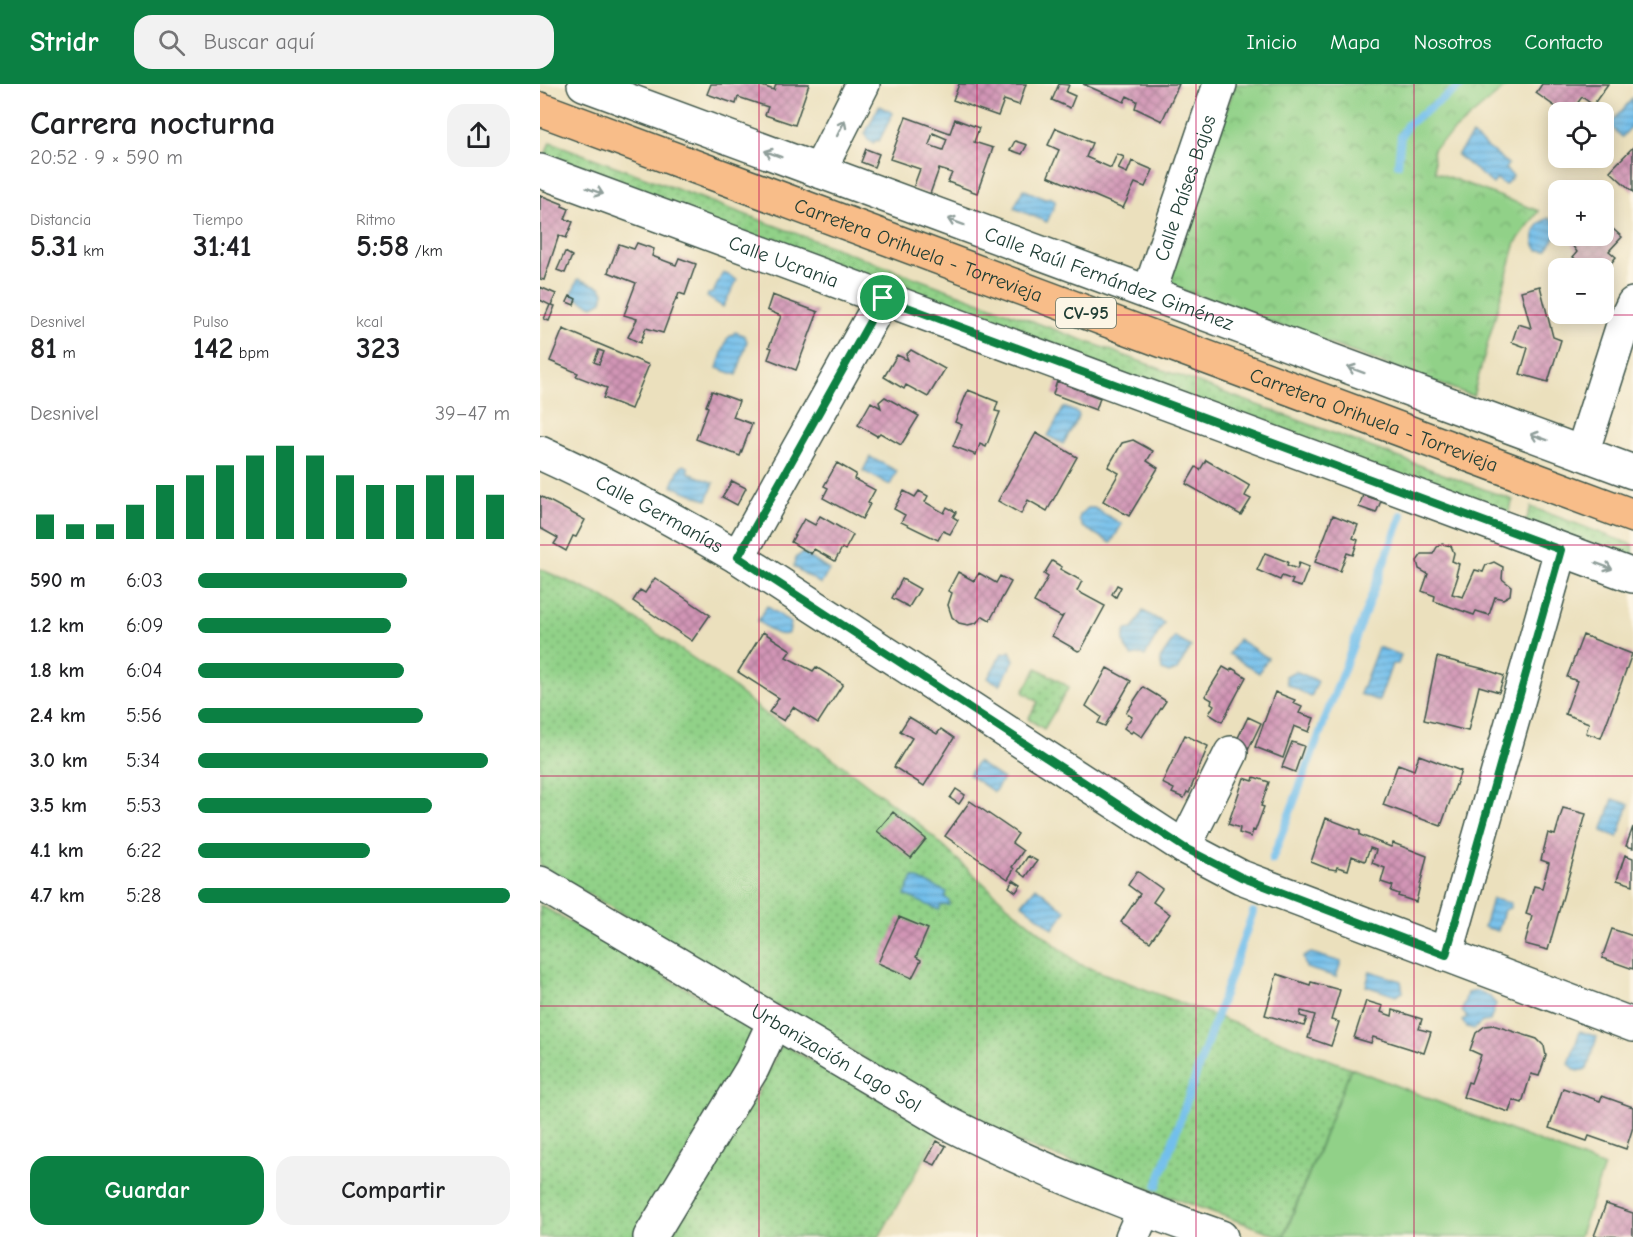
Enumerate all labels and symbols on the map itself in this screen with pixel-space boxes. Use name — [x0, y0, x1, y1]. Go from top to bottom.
street label: Calle Países Bajos — [1150, 112, 1221, 264]
one-way arrow — [836, 119, 848, 137]
one-way arrow — [765, 148, 783, 159]
one-way arrow — [585, 186, 604, 197]
street label: Carretera Orihuela - Torrevieja — [791, 194, 1046, 307]
one-way arrow — [947, 215, 966, 226]
street label: Calle Raúl Fernández Giménez — [981, 222, 1237, 335]
street label: Calle Ucrania — [726, 231, 842, 293]
pin — [857, 272, 908, 323]
road number: CV-95 — [1056, 298, 1116, 328]
street label: Carretera Orihuela - Torrevieja — [1247, 363, 1501, 477]
one-way arrow — [1347, 363, 1366, 374]
one-way arrow — [1530, 431, 1549, 442]
street label: Calle Germanías — [592, 470, 727, 558]
one-way arrow — [1595, 561, 1613, 572]
street label: Urbanización Lago Sol — [747, 999, 925, 1117]

